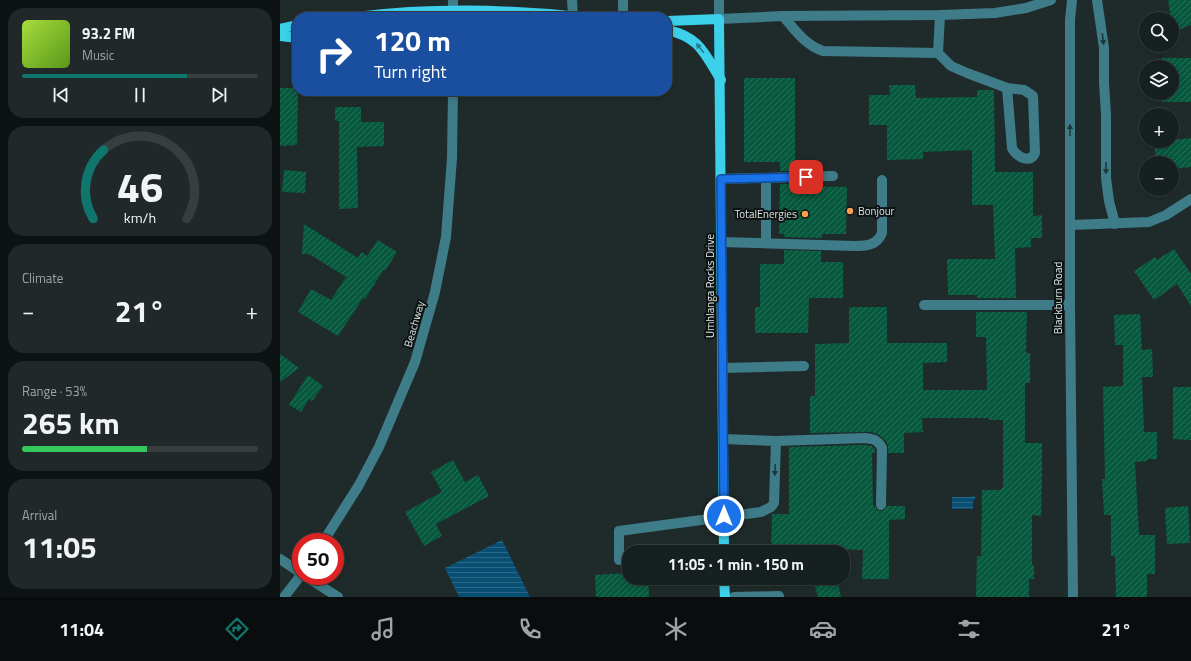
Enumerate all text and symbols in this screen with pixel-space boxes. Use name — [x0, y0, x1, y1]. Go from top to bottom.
map controls — [1139, 12, 1179, 196]
button: search — [1139, 12, 1179, 52]
text: 120 m — [374, 19, 451, 62]
text: 93.2 FM — [82, 22, 135, 45]
icon: right — [308, 28, 360, 80]
one-way arrow — [1100, 32, 1106, 45]
one-way arrow — [695, 42, 704, 53]
text: Music — [82, 45, 114, 65]
text: Turn right — [374, 58, 447, 85]
button: layers — [1139, 60, 1179, 100]
icon: previous — [50, 84, 72, 106]
icon: pause — [129, 84, 151, 106]
icon: next — [208, 84, 230, 106]
button: + — [1139, 108, 1179, 148]
one-way arrow — [1067, 123, 1073, 136]
text: 46 — [117, 154, 163, 217]
button: − — [1139, 156, 1179, 196]
pin — [789, 160, 823, 194]
one-way arrow — [1103, 162, 1109, 175]
icon: arrive — [795, 166, 817, 188]
place label: Bonjour — [858, 203, 895, 219]
text: km/h — [124, 206, 156, 228]
place label: TotalEnergies — [735, 206, 797, 222]
marker: Bonjour — [845, 206, 855, 216]
marker: TotalEnergies — [800, 209, 810, 219]
street label: Umhlanga Rocks Drive — [702, 234, 718, 338]
street label: Blackburn Road — [1050, 262, 1066, 334]
text: Climate — [22, 268, 63, 288]
text: 21° — [115, 288, 165, 334]
text: − — [22, 294, 34, 328]
text: + — [246, 294, 258, 328]
street label: Beachway — [400, 298, 428, 349]
text: Range · 53% — [22, 381, 87, 401]
text: 265 km — [22, 400, 120, 446]
one-way arrow — [772, 464, 778, 477]
position arrow — [703, 495, 745, 537]
text: Arrival — [22, 505, 57, 525]
text: 11:05 — [22, 524, 97, 570]
speed limit sign: 50 — [292, 533, 344, 585]
text: 11:05 · 1 min · 150 m — [668, 553, 804, 576]
icon: directions — [223, 615, 251, 643]
icon: music — [369, 615, 397, 643]
icon: phone — [516, 615, 544, 643]
icon: climate — [662, 615, 690, 643]
icon: car — [809, 615, 837, 643]
icon: filters — [955, 615, 983, 643]
text: 11:04 — [59, 616, 104, 643]
text: 21° — [1101, 616, 1132, 643]

